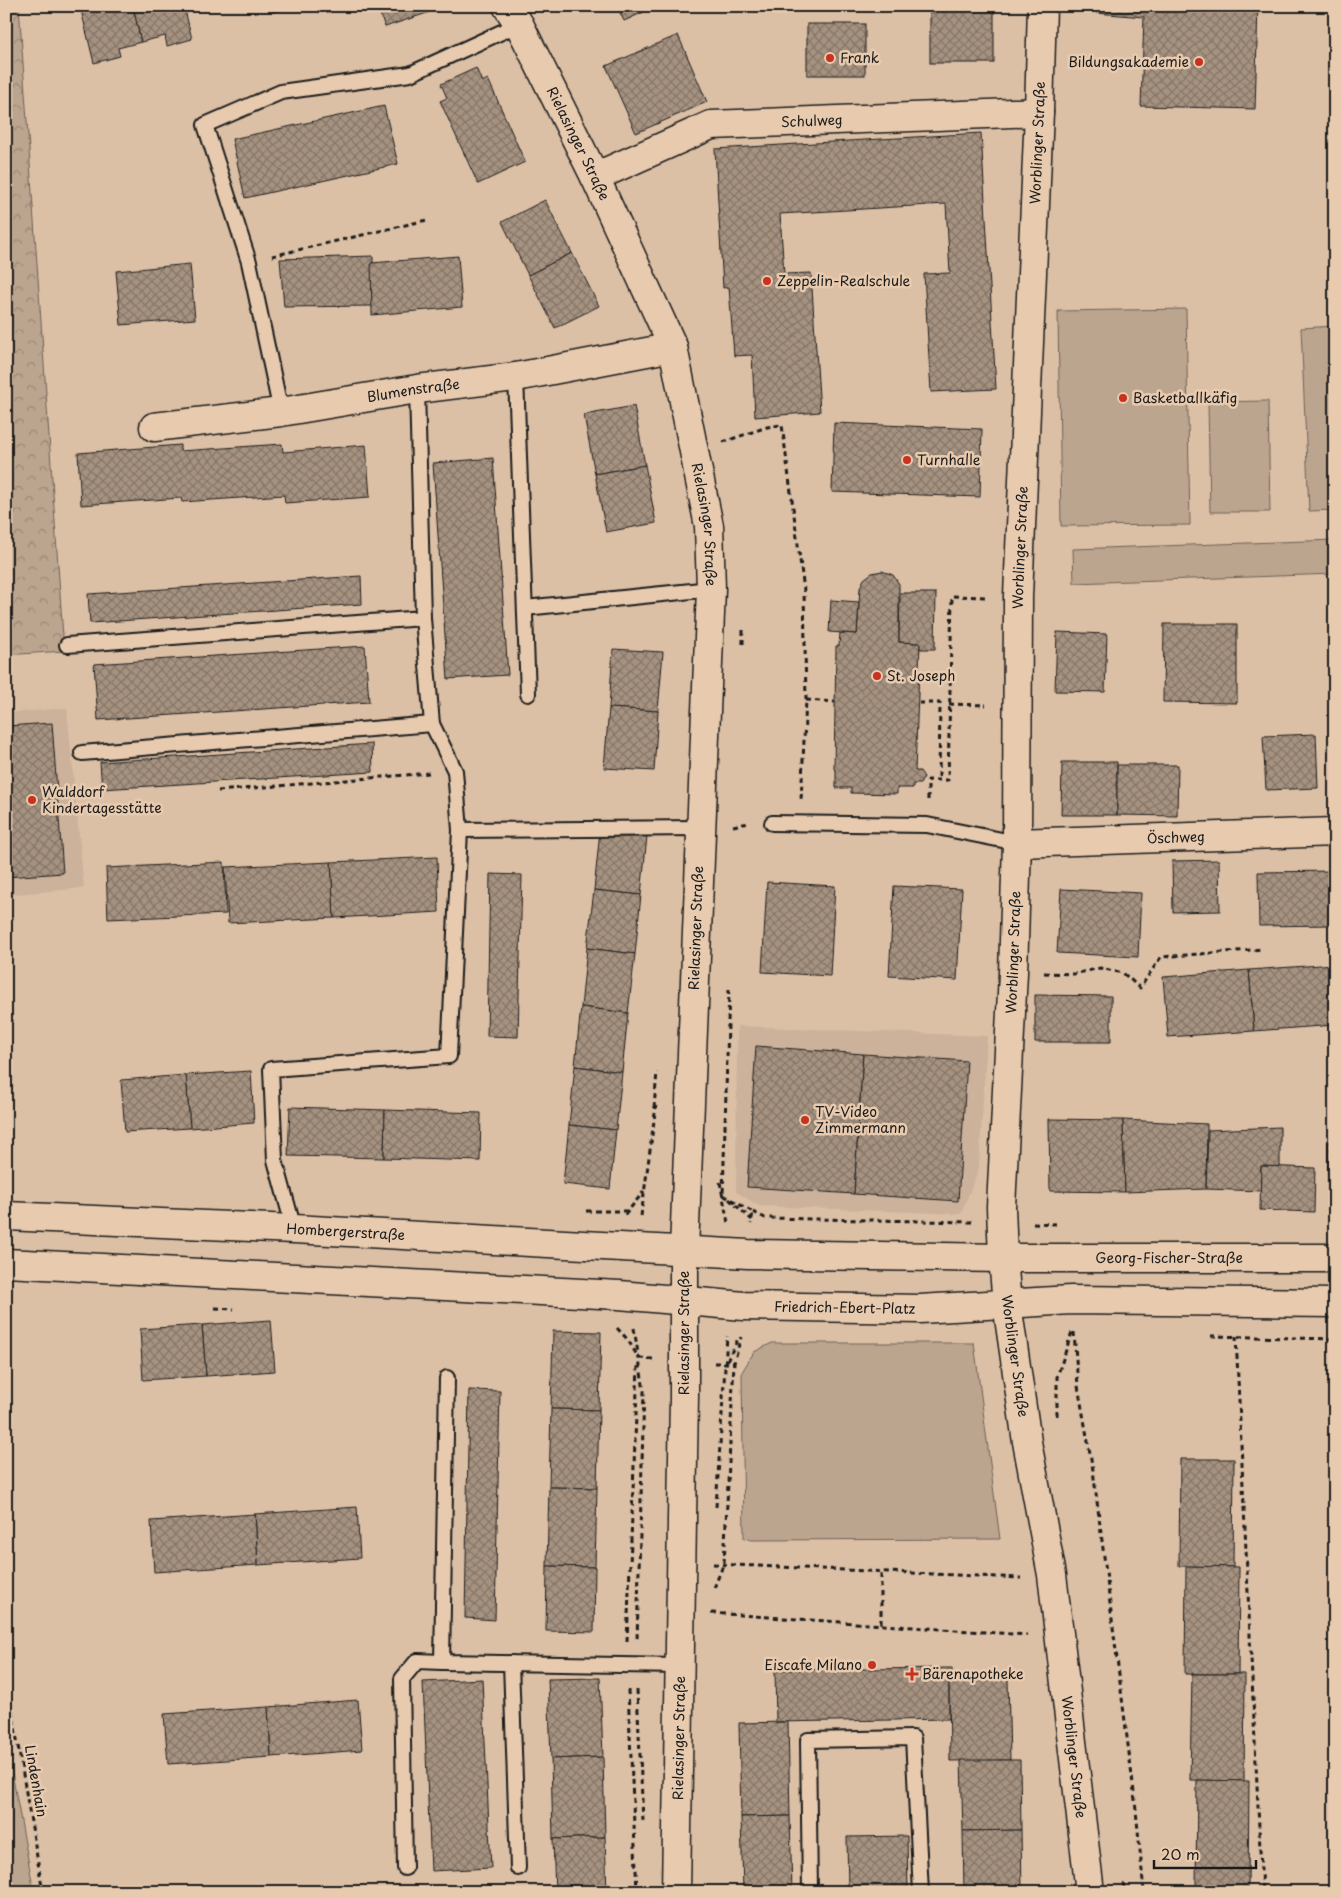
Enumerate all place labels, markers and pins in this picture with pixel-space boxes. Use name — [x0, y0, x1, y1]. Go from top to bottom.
place label: Frank — [840, 47, 880, 68]
place label: Bildungsakademie — [1068, 51, 1189, 72]
marker: Frank — [824, 52, 836, 64]
marker: Bildungsakademie — [1193, 56, 1205, 68]
place label: Zeppelin-Realschule — [777, 270, 911, 291]
marker: Zeppelin-Realschule — [761, 275, 773, 287]
place label: Basketballkäfig — [1133, 387, 1238, 408]
marker: Basketballkäfig — [1117, 392, 1129, 404]
place label: Turnhalle — [917, 449, 981, 470]
marker: Turnhalle — [901, 454, 913, 466]
place label: St. Joseph — [887, 665, 955, 686]
marker: St. Joseph — [871, 670, 883, 682]
place label: Walddorf Kindertagesstätte — [42, 781, 162, 818]
marker: Walddorf Kindertagesstätte — [26, 794, 38, 806]
place label: TV-Video Zimmermann — [815, 1101, 906, 1138]
marker: TV-Video Zimmermann — [799, 1114, 811, 1126]
place label: Eiscafe Milano — [764, 1654, 862, 1675]
marker: Eiscafe Milano — [866, 1659, 878, 1671]
place label: Bärenapotheke — [922, 1663, 1024, 1684]
marker: Bärenapotheke — [906, 1668, 918, 1680]

